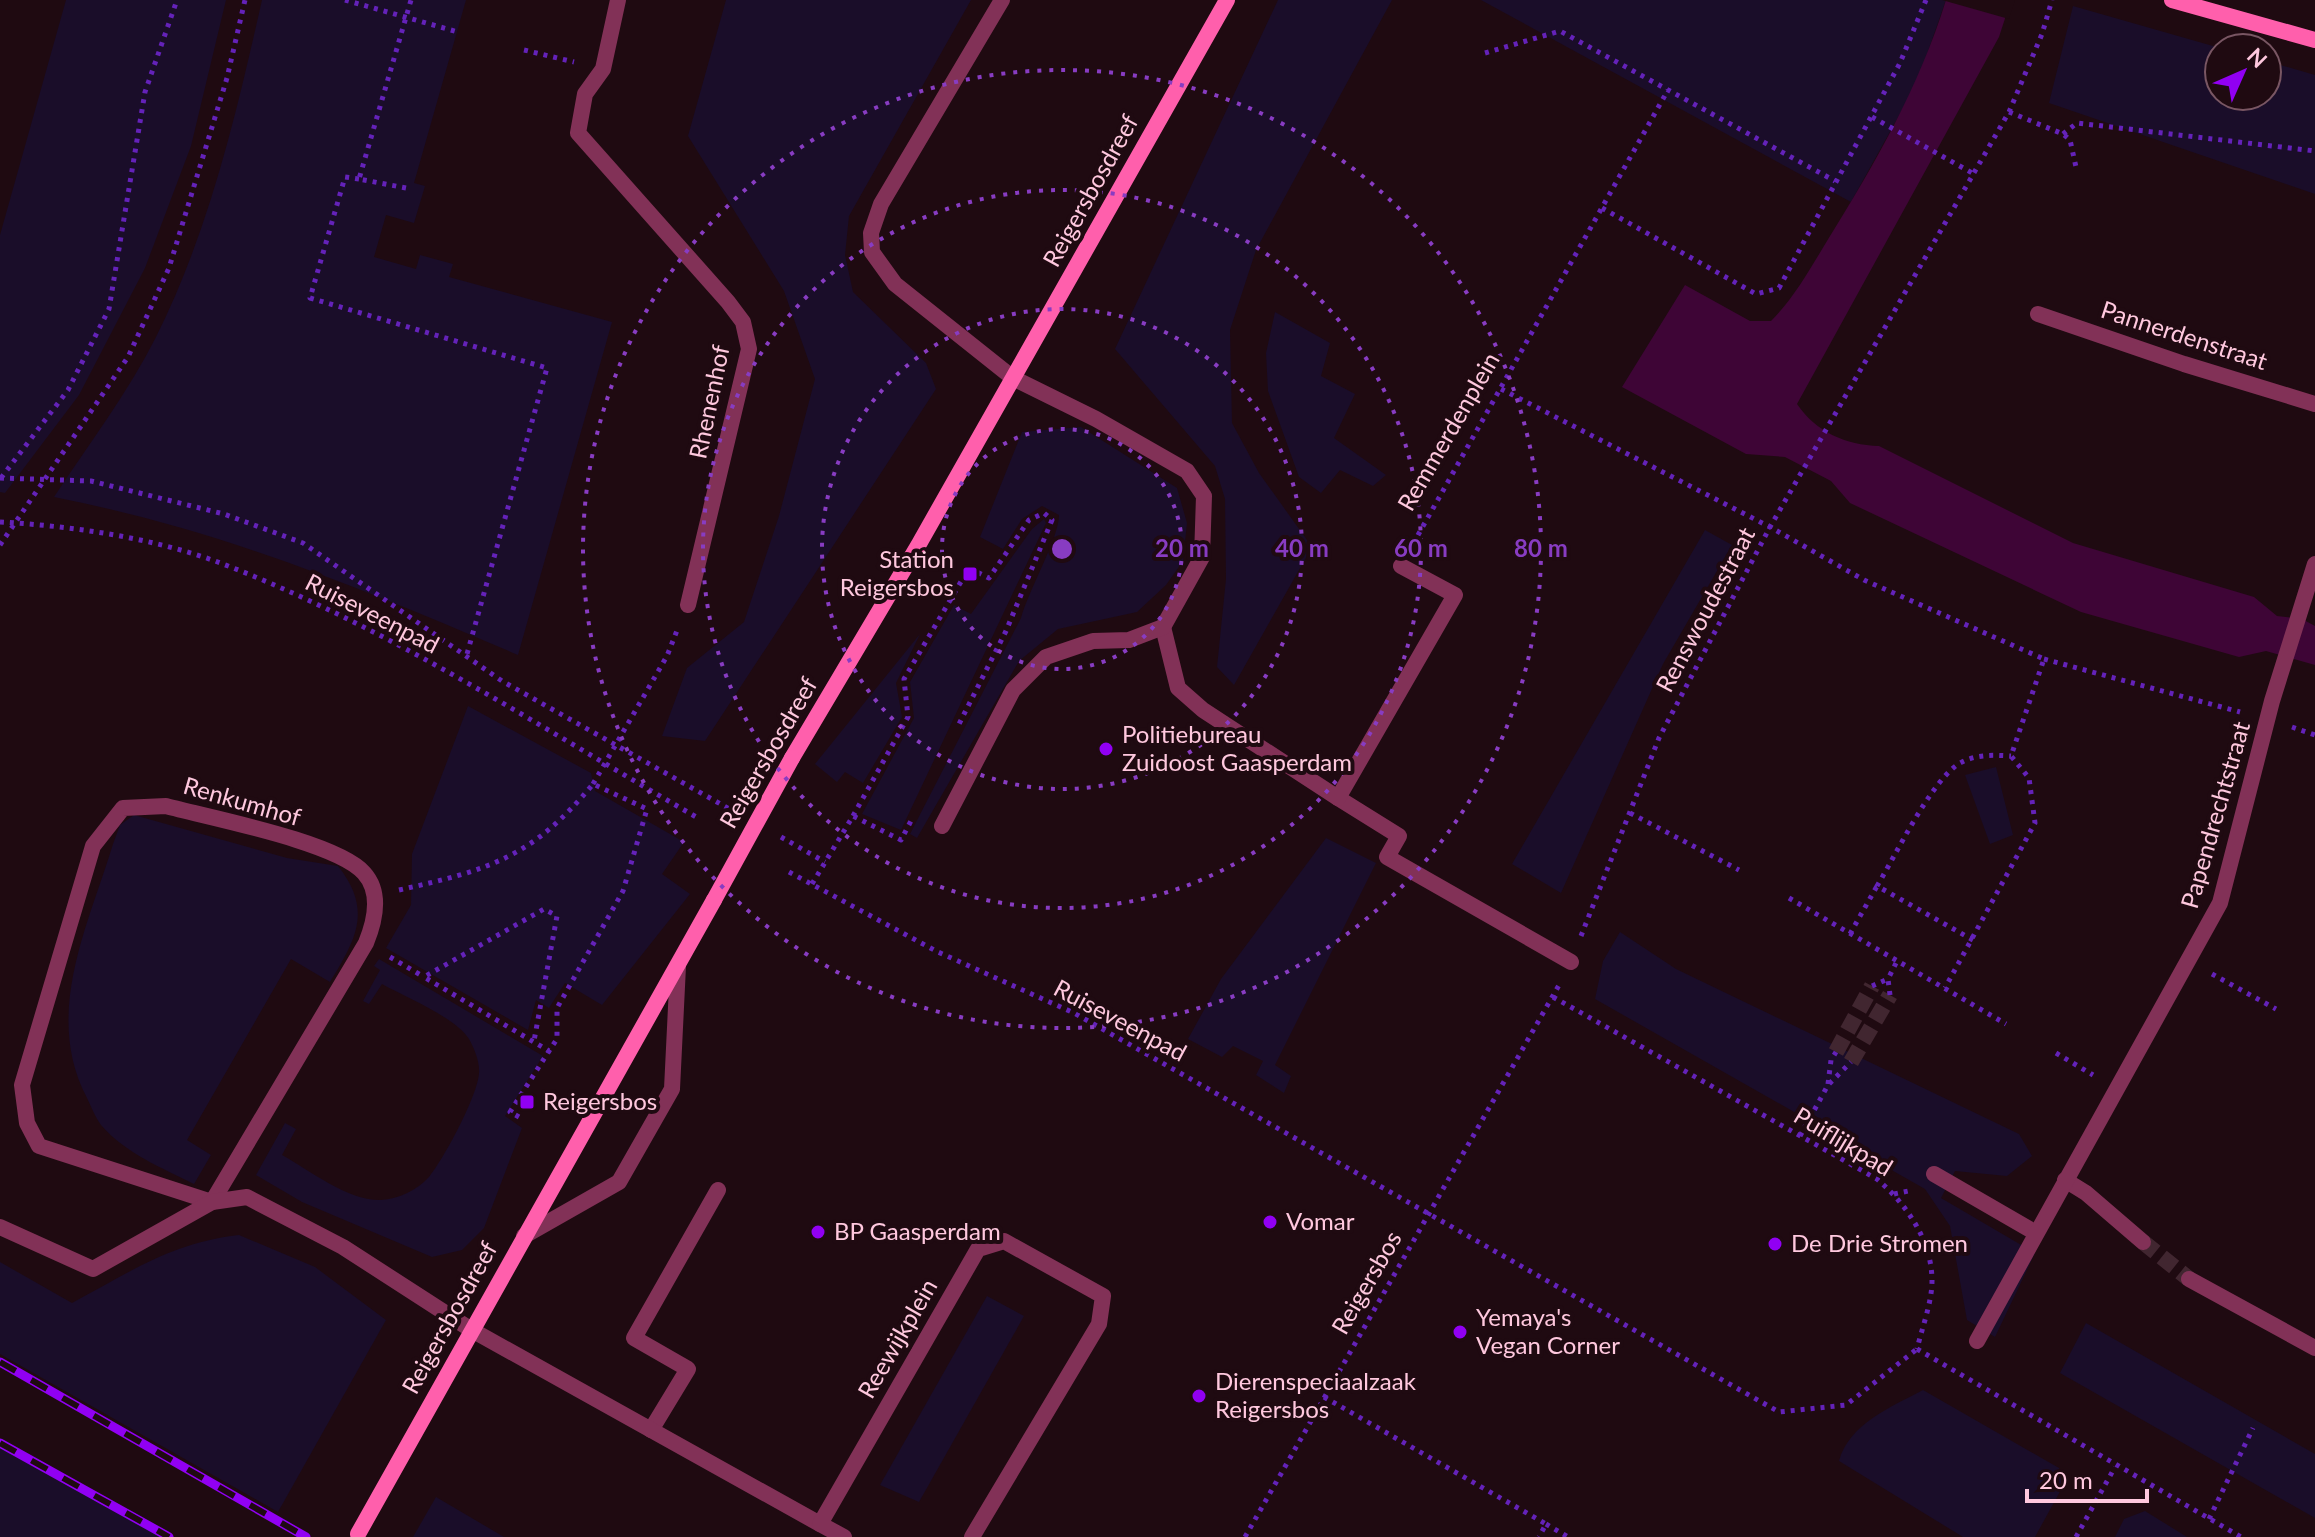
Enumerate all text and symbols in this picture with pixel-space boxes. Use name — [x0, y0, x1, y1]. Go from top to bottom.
north arrow — [2203, 32, 2283, 112]
text: N — [2242, 42, 2273, 73]
street label: Reigersbosdreef — [1036, 109, 1144, 271]
street label: Pannerdenstraat — [2098, 294, 2272, 375]
street label: Rhenenhof — [682, 342, 735, 461]
street label: Remmerdenplein — [1391, 347, 1505, 515]
street label: Renswoudestraat — [1649, 522, 1760, 697]
text: 20 m — [1155, 533, 1209, 562]
text: 40 m — [1275, 533, 1329, 562]
text: 60 m — [1394, 533, 1448, 562]
text: 80 m — [1514, 533, 1568, 562]
centre of rings — [1048, 535, 1076, 563]
place label: Station Reigersbos — [840, 544, 954, 601]
marker: Station Reigersbos — [961, 565, 979, 583]
street label: Ruiseveenpad — [301, 567, 444, 659]
street label: Reigersbosdreef — [713, 671, 823, 833]
street label: Papendrechtstraat — [2174, 717, 2255, 911]
place label: Politiebureau Zuidoost Gaasperdam — [1122, 719, 1352, 776]
marker: Politiebureau Zuidoost Gaasperdam — [1097, 740, 1115, 758]
street label: Renkumhof — [180, 770, 305, 831]
street label: Ruiseveenpad — [1049, 973, 1192, 1067]
place label: Reigersbos — [543, 1086, 657, 1115]
marker: Reigersbos — [518, 1093, 536, 1111]
street label: Puiflijkpad — [1789, 1100, 1898, 1182]
place label: Vomar — [1286, 1206, 1355, 1235]
marker: Vomar — [1261, 1213, 1279, 1231]
place label: BP Gaasperdam — [834, 1216, 1001, 1245]
marker: BP Gaasperdam — [809, 1223, 827, 1241]
street label: Reigersbos — [1325, 1226, 1407, 1339]
place label: De Drie Stromen — [1791, 1228, 1968, 1257]
marker: De Drie Stromen — [1766, 1235, 1784, 1253]
street label: Reigersbosdreef — [395, 1236, 503, 1398]
street label: Reewijkplein — [851, 1273, 943, 1403]
place label: Yemaya's Vegan Corner — [1476, 1302, 1620, 1359]
marker: Yemaya's Vegan Corner — [1451, 1323, 1469, 1341]
place label: Dierenspeciaalzaak Reigersbos — [1215, 1366, 1417, 1423]
marker: Dierenspeciaalzaak Reigersbos — [1190, 1387, 1208, 1405]
scale bar — [2027, 1453, 2147, 1503]
text: 20 m — [2039, 1465, 2093, 1494]

